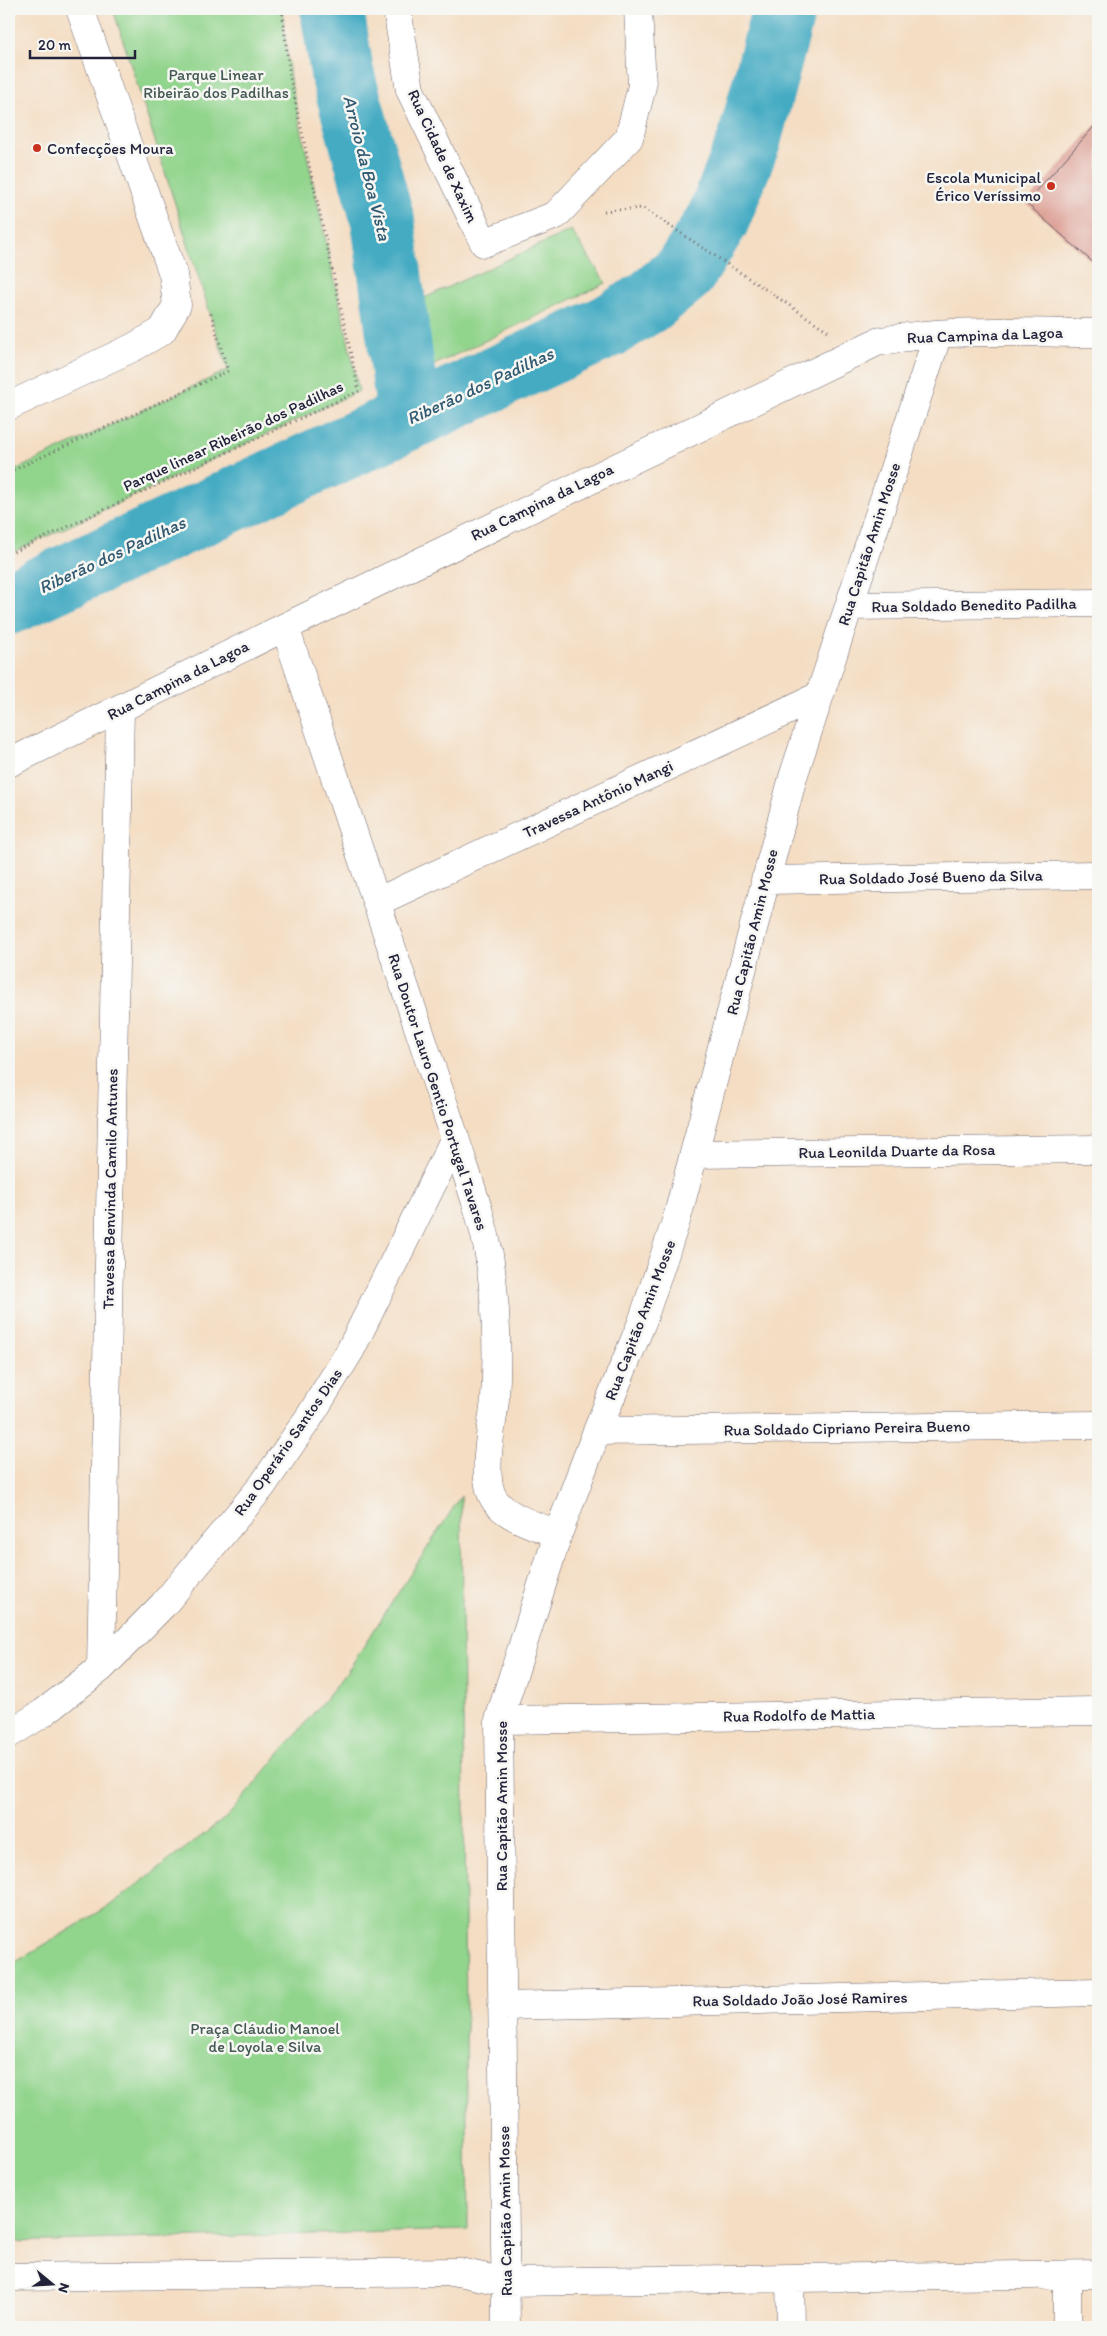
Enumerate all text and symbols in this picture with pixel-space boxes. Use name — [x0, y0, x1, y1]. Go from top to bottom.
scale bar — [30, 28, 135, 60]
text: 20 m — [38, 36, 72, 54]
park label: Parque Linear Ribeirão dos Padilhas — [143, 65, 289, 102]
street label: Rua Cidade de Xaxim — [404, 86, 482, 226]
water label: Arroio da Boa Vista — [338, 93, 396, 244]
place label: Confecções Moura — [47, 139, 174, 158]
marker: Confecções Moura — [31, 142, 43, 154]
place label: Escola Municipal Érico Veríssimo — [926, 168, 1041, 205]
marker: Escola Municipal Érico Veríssimo — [1045, 180, 1057, 192]
street label: Rua Campina da Lagoa — [907, 323, 1064, 347]
water label: Riberão dos Padilhas — [403, 342, 558, 430]
street label: Parque linear Ribeirão dos Padilhas — [120, 376, 346, 496]
street label: Rua Campina da Lagoa — [468, 459, 617, 545]
street label: Rua Capitão Amin Mosse — [834, 460, 904, 628]
water label: Riberão dos Padilhas — [35, 511, 190, 599]
street label: Rua Soldado Benedito Padilha — [871, 594, 1078, 616]
street label: Rua Campina da Lagoa — [104, 636, 253, 724]
street label: Travessa Antônio Mangi — [520, 756, 676, 842]
street label: Rua Capitão Amin Mosse — [722, 847, 782, 1017]
street label: Rua Soldado José Bueno da Silva — [819, 866, 1044, 888]
street label: Rua Doutor Lauro Gentio Portugal Tavares — [384, 951, 492, 1233]
street label: Travessa Benvinda Camilo Antunes — [98, 1068, 122, 1310]
street label: Rua Leonilda Duarte da Rosa — [798, 1140, 996, 1162]
street label: Rua Capitão Amin Mosse — [601, 1237, 679, 1403]
street label: Rua Operário Santos Dias — [230, 1365, 346, 1519]
street label: Rua Soldado Cipriano Pereira Bueno — [723, 1416, 971, 1440]
street label: Rua Rodolfo de Mattia — [723, 1704, 876, 1726]
street label: Rua Capitão Amin Mosse — [492, 1721, 511, 1891]
street label: Rua Soldado João José Ramires — [692, 1988, 908, 2010]
park label: Praça Cláudio Manoel de Loyola e Silva — [190, 2019, 340, 2056]
street label: Rua Capitão Amin Mosse — [494, 2126, 516, 2296]
north arrow — [28, 2258, 78, 2308]
text: N — [54, 2281, 73, 2295]

